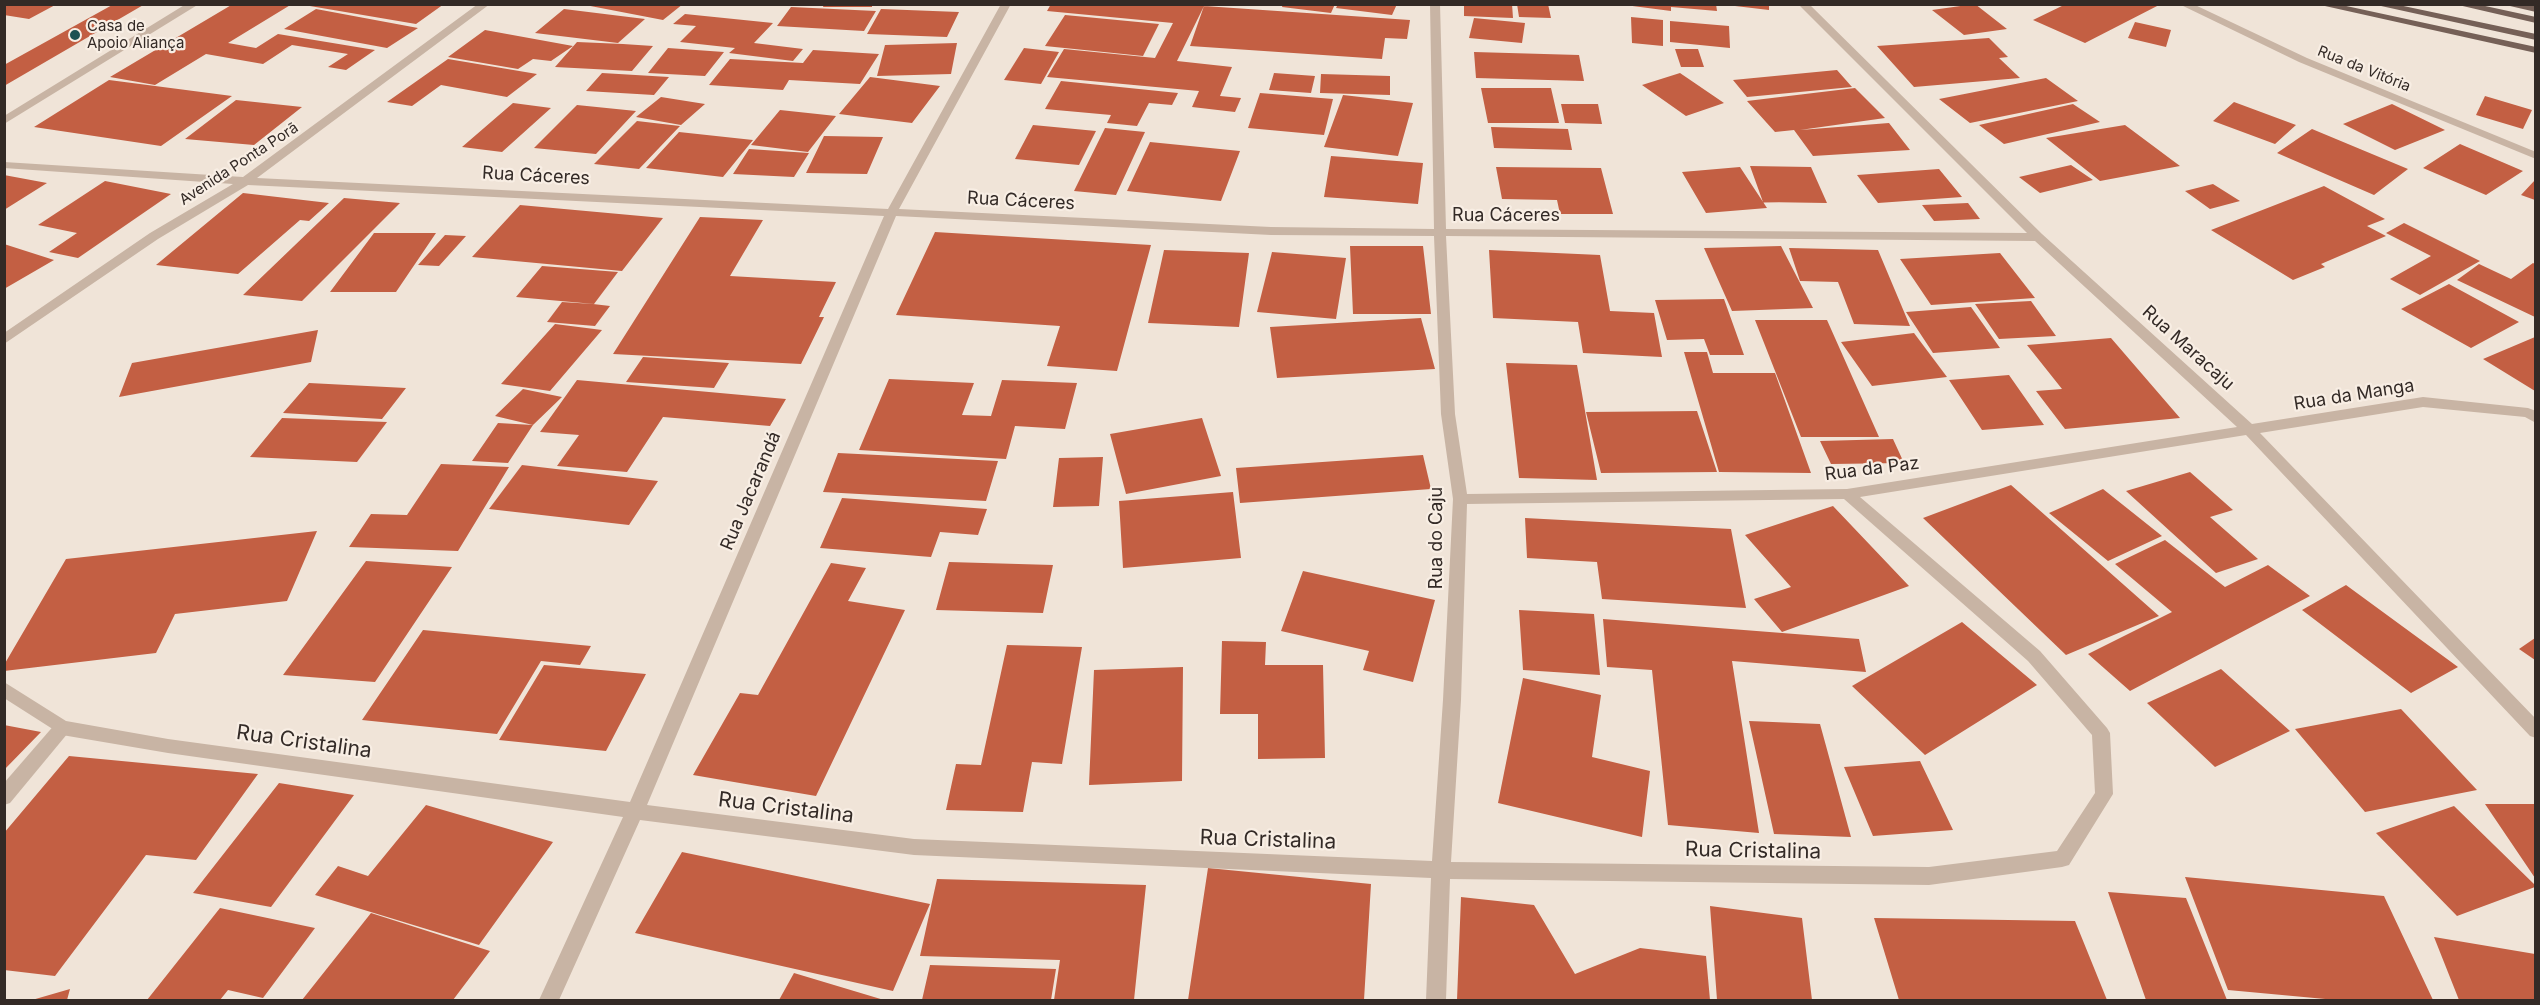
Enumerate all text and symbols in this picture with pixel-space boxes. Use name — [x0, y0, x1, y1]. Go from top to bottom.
place label: Casa de Apoio Aliança — [87, 17, 184, 52]
marker: Casa de Apoio Aliança — [68, 28, 82, 42]
street label: Rua da Vitória — [2315, 42, 2413, 96]
street label: Avenida Ponta Porã — [176, 119, 302, 209]
street label: Rua Cáceres — [482, 162, 590, 190]
street label: Rua Cáceres — [967, 187, 1075, 215]
street label: Rua Cáceres — [1452, 205, 1560, 227]
street label: Rua Maracaju — [2138, 301, 2238, 395]
street label: Rua da Manga — [2292, 375, 2416, 415]
street label: Rua Jacarandá — [716, 428, 786, 554]
street label: Rua da Paz — [1823, 452, 1921, 486]
street label: Rua do Caju — [1426, 487, 1448, 589]
street label: Rua Cristalina — [235, 720, 373, 764]
street label: Rua Cristalina — [717, 787, 855, 829]
street label: Rua Cristalina — [1199, 825, 1337, 855]
street label: Rua Cristalina — [1685, 837, 1821, 865]

